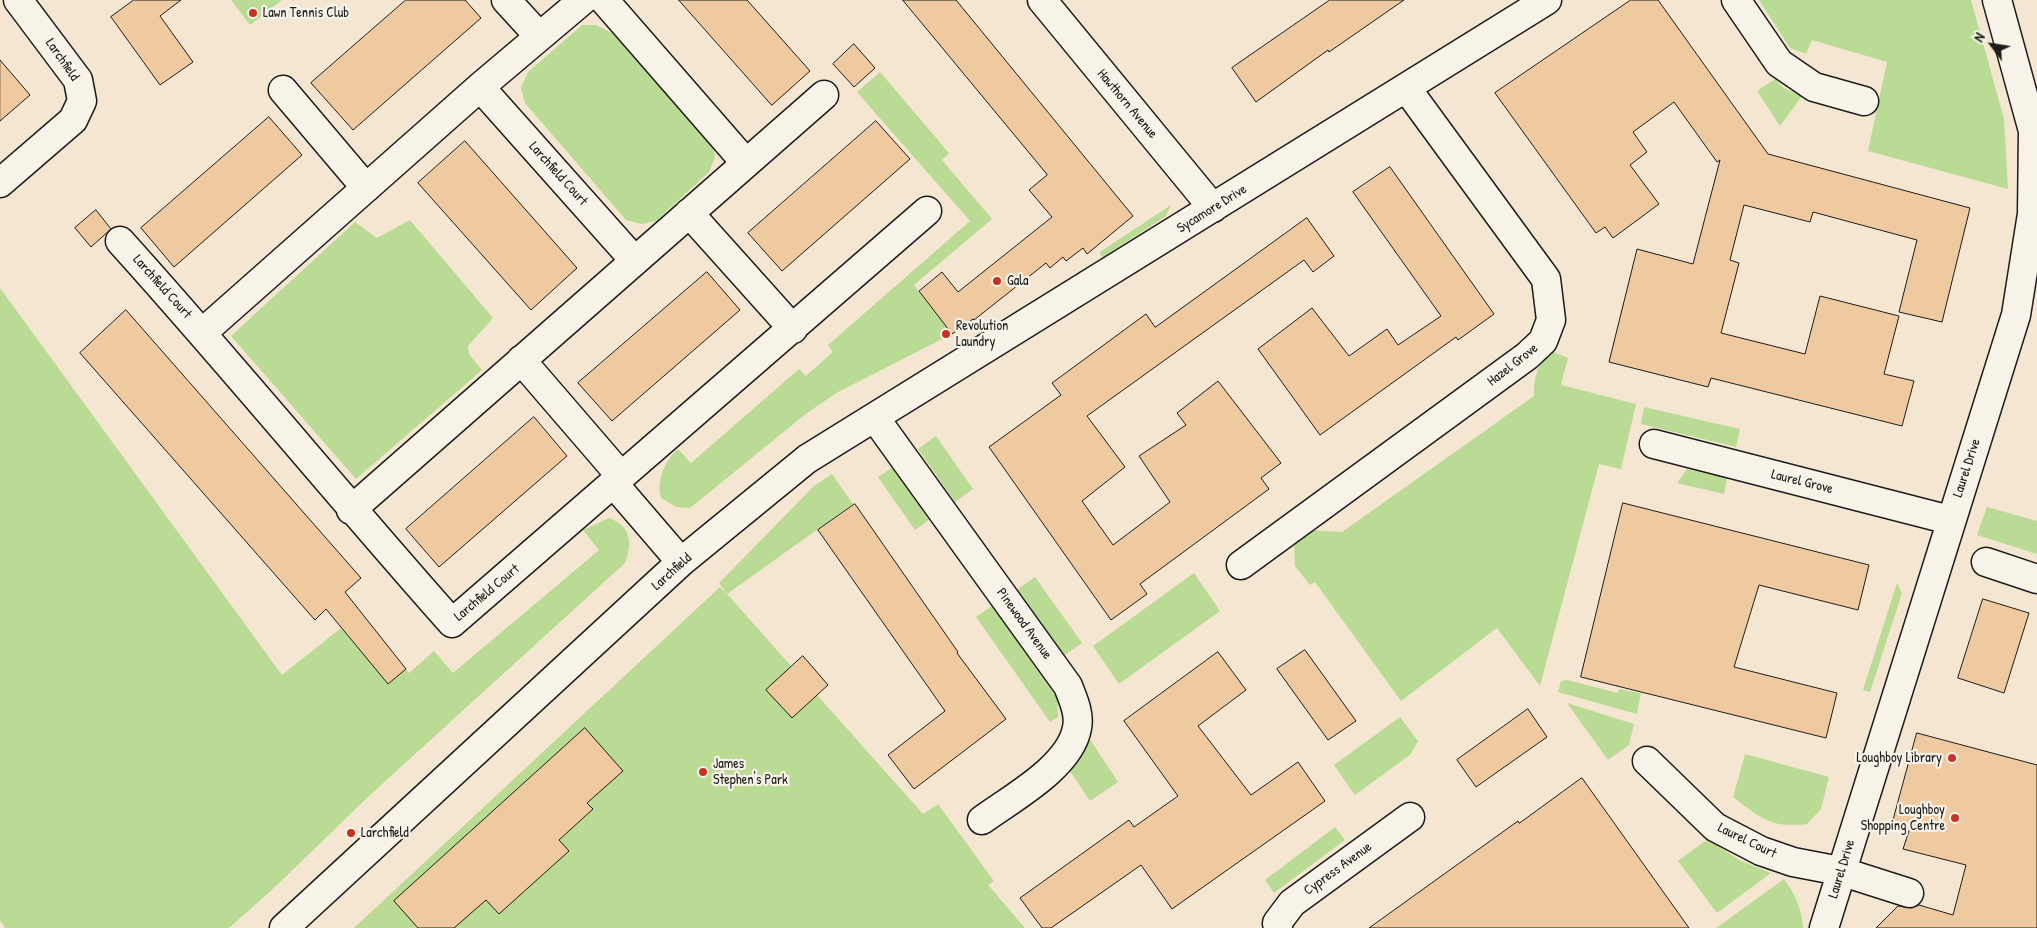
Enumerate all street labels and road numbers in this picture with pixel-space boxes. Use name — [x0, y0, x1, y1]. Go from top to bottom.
street label: Larchfield — [41, 36, 83, 84]
street label: Hawthorn Avenue — [1093, 66, 1161, 142]
street label: Larchfield Court — [525, 139, 591, 209]
street label: Sycamore Drive — [1174, 181, 1250, 237]
street label: Larchfield Court — [129, 252, 195, 322]
street label: Hazel Grove — [1484, 340, 1542, 390]
street label: Laurel Drive — [1950, 437, 1984, 499]
street label: Laurel Grove — [1769, 466, 1835, 498]
street label: Larchfield — [649, 550, 695, 594]
street label: Larchfield Court — [451, 561, 523, 625]
street label: Pinewood Avenue — [993, 585, 1055, 663]
street label: Laurel Court — [1715, 820, 1779, 862]
street label: Laurel Drive — [1825, 838, 1859, 900]
street label: Cypress Avenue — [1301, 839, 1375, 899]

